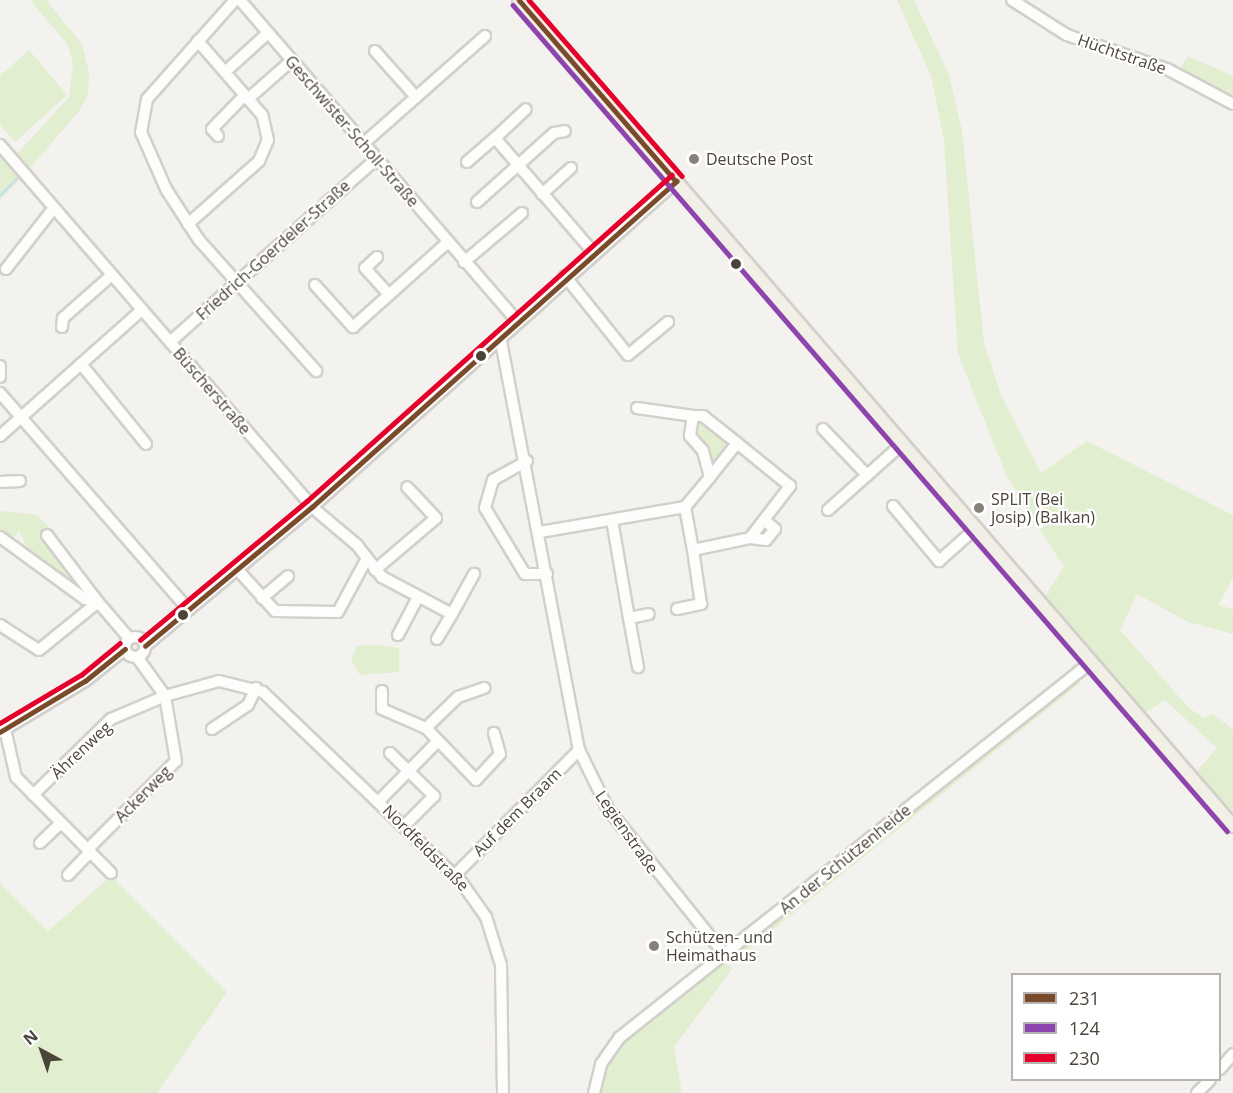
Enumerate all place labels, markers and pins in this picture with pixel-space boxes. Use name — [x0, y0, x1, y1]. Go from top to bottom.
place label: Deutsche Post — [706, 149, 813, 169]
marker: Deutsche Post — [687, 152, 701, 166]
unlabelled marker — [730, 258, 742, 270]
unlabelled marker — [475, 350, 487, 362]
place label: SPLIT (Bei Josip) (Balkan) — [991, 489, 1095, 527]
marker: SPLIT (Bei Josip) (Balkan) — [972, 501, 986, 515]
unlabelled marker — [177, 609, 189, 621]
place label: Schützen- und Heimathaus — [666, 927, 773, 965]
marker: Schützen- und Heimathaus — [647, 939, 661, 953]

